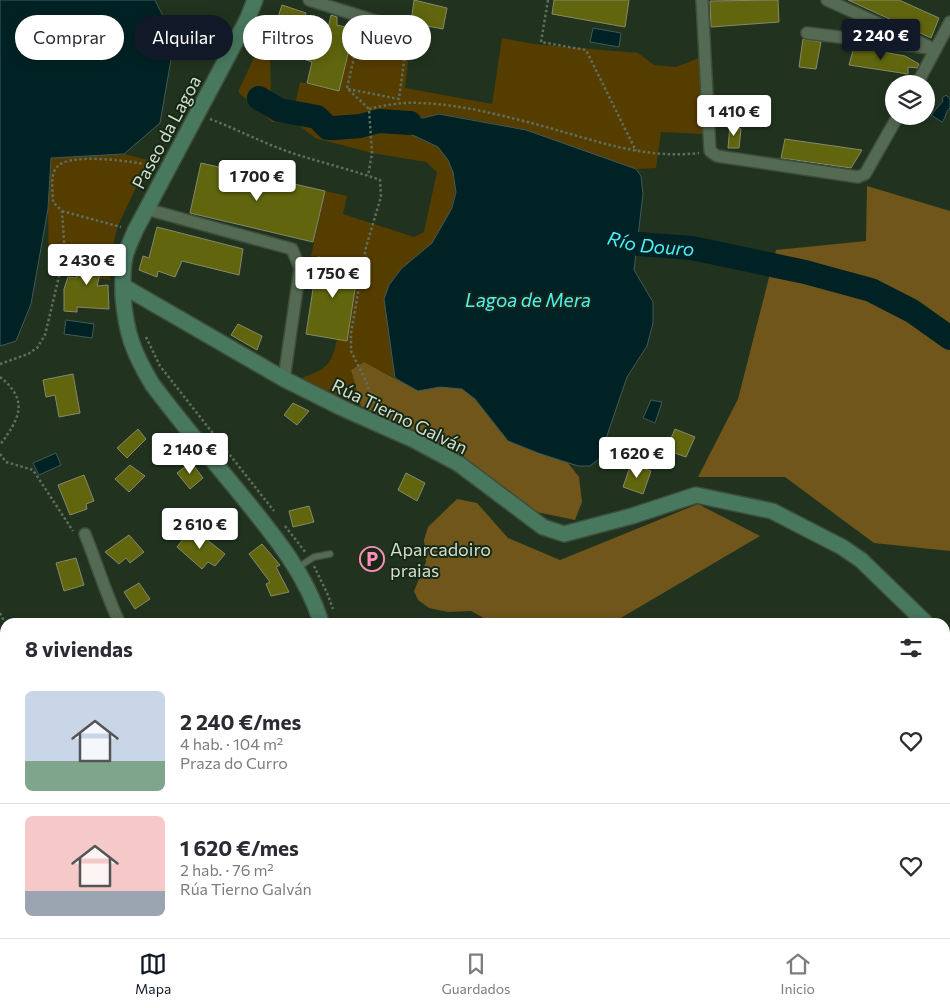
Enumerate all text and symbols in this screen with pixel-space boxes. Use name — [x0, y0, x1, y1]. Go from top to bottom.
chip: Comprar — [15, 15, 124, 60]
chip: Alquilar — [134, 15, 233, 60]
chip: Filtros — [243, 15, 332, 60]
chip: Nuevo — [342, 15, 431, 60]
pin: 2 240 € — [835, 18, 927, 61]
text: 2 240 € — [853, 25, 909, 44]
street label: Paseo da Lagoa — [127, 72, 205, 192]
map controls — [885, 75, 935, 125]
button: layers — [885, 75, 935, 125]
pin: 1 410 € — [688, 94, 780, 137]
text: 1 410 € — [708, 101, 760, 120]
pin: 1 700 € — [211, 160, 303, 202]
text: 1 700 € — [230, 166, 284, 185]
water label: Río Douro — [605, 225, 695, 260]
pin: 2 430 € — [41, 244, 133, 286]
text: 2 430 € — [59, 250, 115, 269]
pin: 1 750 € — [287, 256, 379, 299]
text: 1 750 € — [306, 263, 360, 282]
water label: Lagoa de Mera — [465, 288, 591, 311]
street label: Rúa Tierno Galván — [329, 374, 471, 458]
pin: 2 140 € — [144, 432, 236, 475]
pin: 1 620 € — [591, 436, 683, 479]
text: 2 140 € — [163, 439, 217, 458]
text: 1 620 € — [610, 443, 664, 462]
pin: 2 610 € — [154, 508, 246, 550]
text: 2 610 € — [173, 514, 227, 533]
place label: Aparcadoiro praias — [390, 538, 491, 581]
parking icon: Aparcadoiro praias — [359, 546, 385, 572]
icon: filters — [897, 634, 925, 662]
text: 8 viviendas — [25, 636, 133, 661]
text: 2 240 €/mes — [180, 709, 301, 734]
icon: home — [65, 711, 125, 771]
icon: heart — [897, 727, 925, 755]
text: 4 hab. · 104 m² — [180, 734, 283, 753]
text: Praza do Curro — [180, 753, 288, 772]
text: 1 620 €/mes — [180, 835, 299, 860]
icon: home — [65, 836, 125, 896]
icon: heart — [897, 852, 925, 880]
text: 2 hab. · 76 m² — [180, 860, 274, 879]
text: Rúa Tierno Galván — [180, 879, 312, 898]
tab: Mapa — [135, 950, 171, 997]
tab: Guardados — [441, 950, 510, 997]
tab: Inicio — [780, 950, 815, 997]

